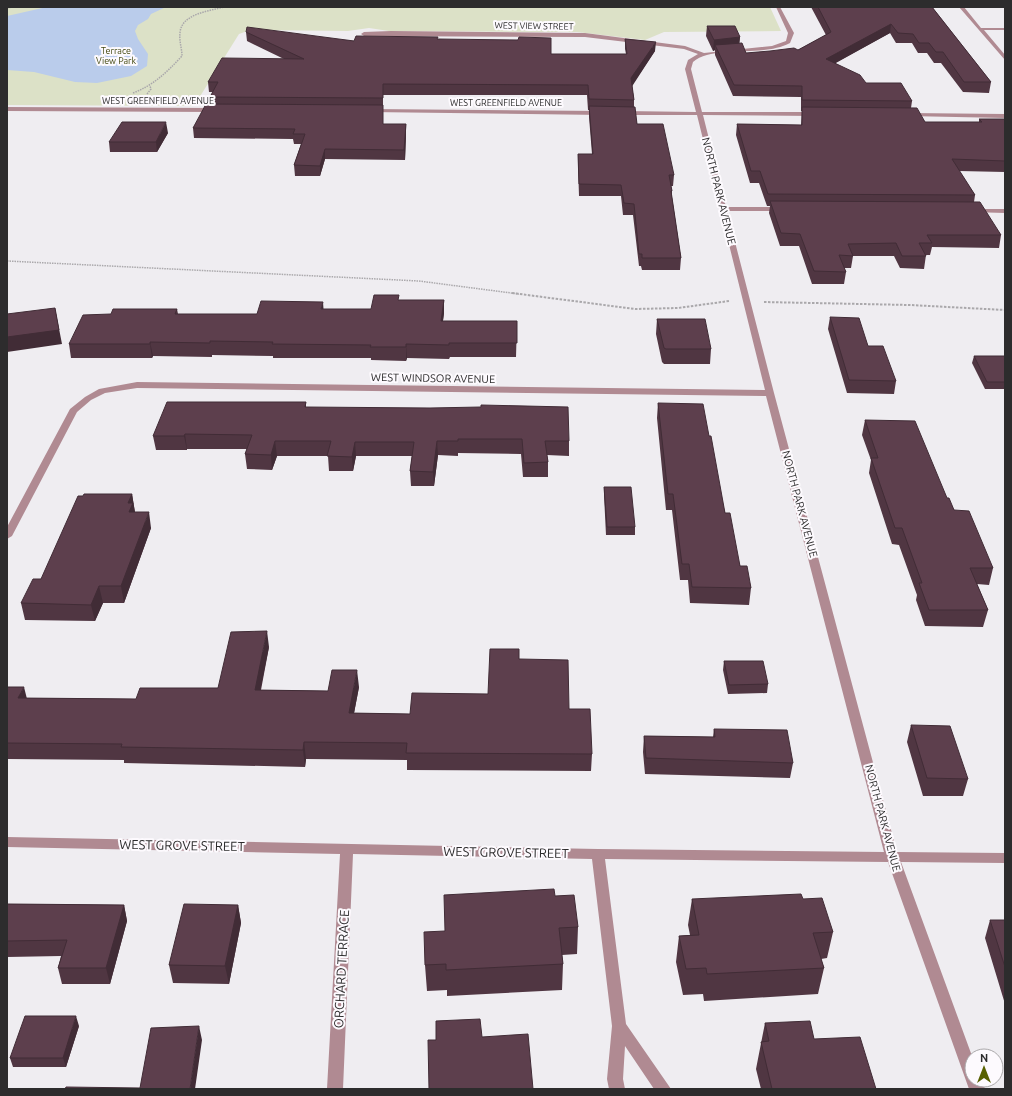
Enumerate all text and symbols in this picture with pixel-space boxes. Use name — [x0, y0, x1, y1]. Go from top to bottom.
street label: WEST VIEW STREET — [494, 20, 574, 32]
park label: Terrace View Park — [96, 46, 136, 66]
street label: WEST GREENFIELD AVENUE — [102, 96, 214, 106]
street label: WEST GREENFIELD AVENUE — [450, 98, 562, 108]
street label: NORTH PARK AVENUE — [700, 136, 738, 246]
street label: WEST WINDSOR AVENUE — [371, 371, 495, 385]
street label: NORTH PARK AVENUE — [780, 449, 820, 559]
street label: NORTH PARK AVENUE — [863, 763, 903, 873]
street label: WEST GROVE STREET — [119, 837, 245, 853]
street label: WEST GROVE STREET — [443, 844, 569, 860]
street label: ORCHARD TERRACE — [331, 909, 351, 1029]
north arrow — [964, 1048, 1004, 1088]
text: N — [980, 1052, 988, 1064]

